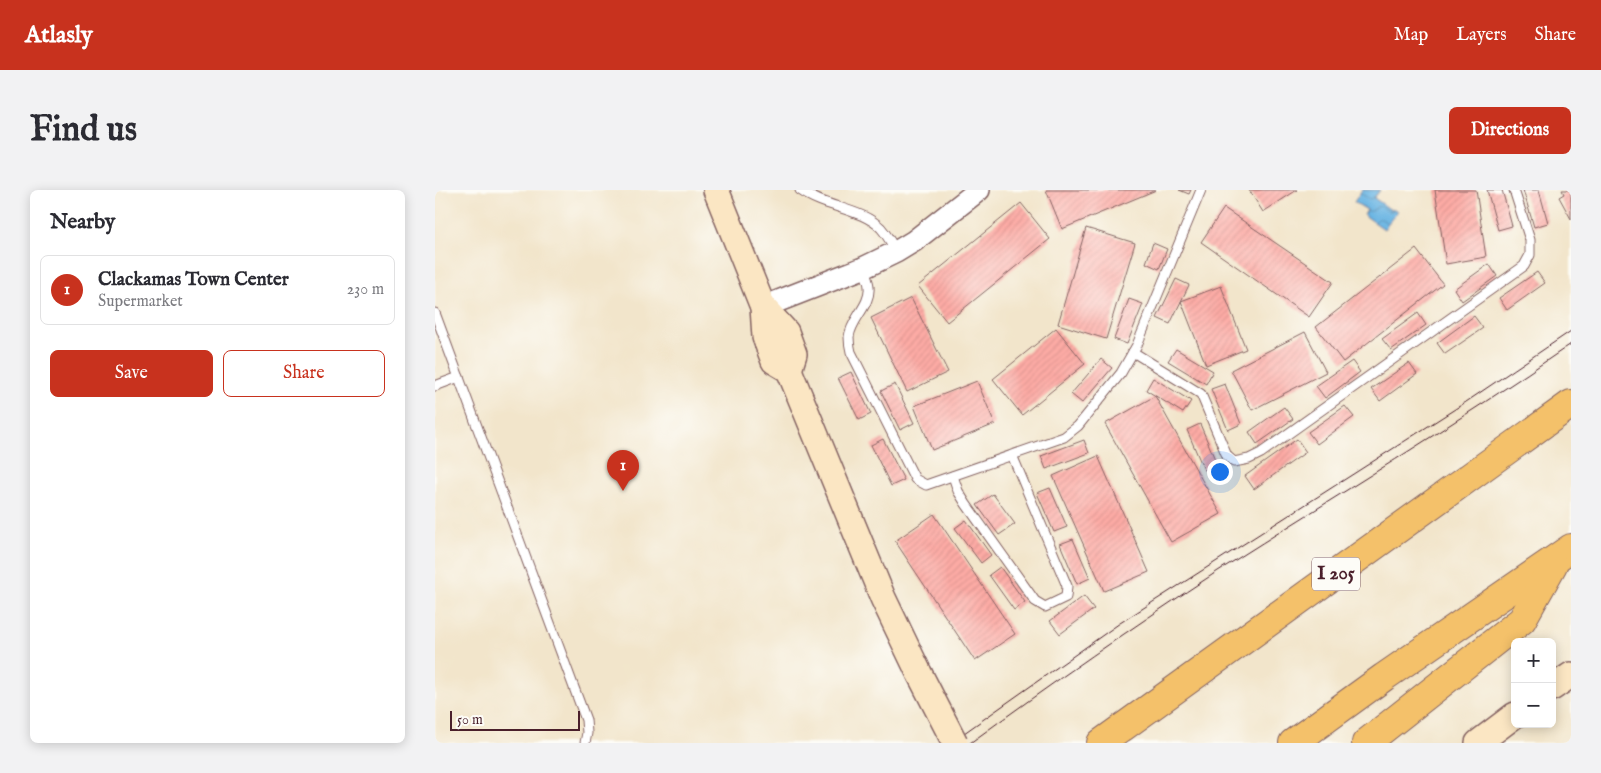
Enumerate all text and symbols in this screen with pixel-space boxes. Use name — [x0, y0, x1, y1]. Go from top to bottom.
text: Atlasly — [25, 20, 93, 51]
text: Map — [1394, 24, 1428, 47]
text: Layers — [1456, 24, 1507, 47]
text: Share — [1535, 24, 1576, 47]
button: Directions — [1449, 107, 1571, 154]
text: Find us — [30, 108, 137, 153]
text: Nearby — [50, 209, 115, 236]
text: Clackamas Town Center — [98, 268, 289, 292]
text: 1 — [64, 280, 70, 300]
text: 230 m — [347, 280, 384, 300]
text: Supermarket — [98, 292, 183, 312]
button: Save — [50, 350, 213, 397]
button: Share — [223, 350, 385, 397]
pin: 1 — [607, 450, 639, 491]
your location — [1207, 459, 1233, 485]
road number: I 205 — [1312, 558, 1360, 590]
map controls — [1511, 638, 1556, 728]
button: + — [1511, 638, 1556, 683]
button: − — [1511, 683, 1556, 728]
scale bar — [450, 708, 580, 731]
text: 50 m — [457, 711, 483, 729]

